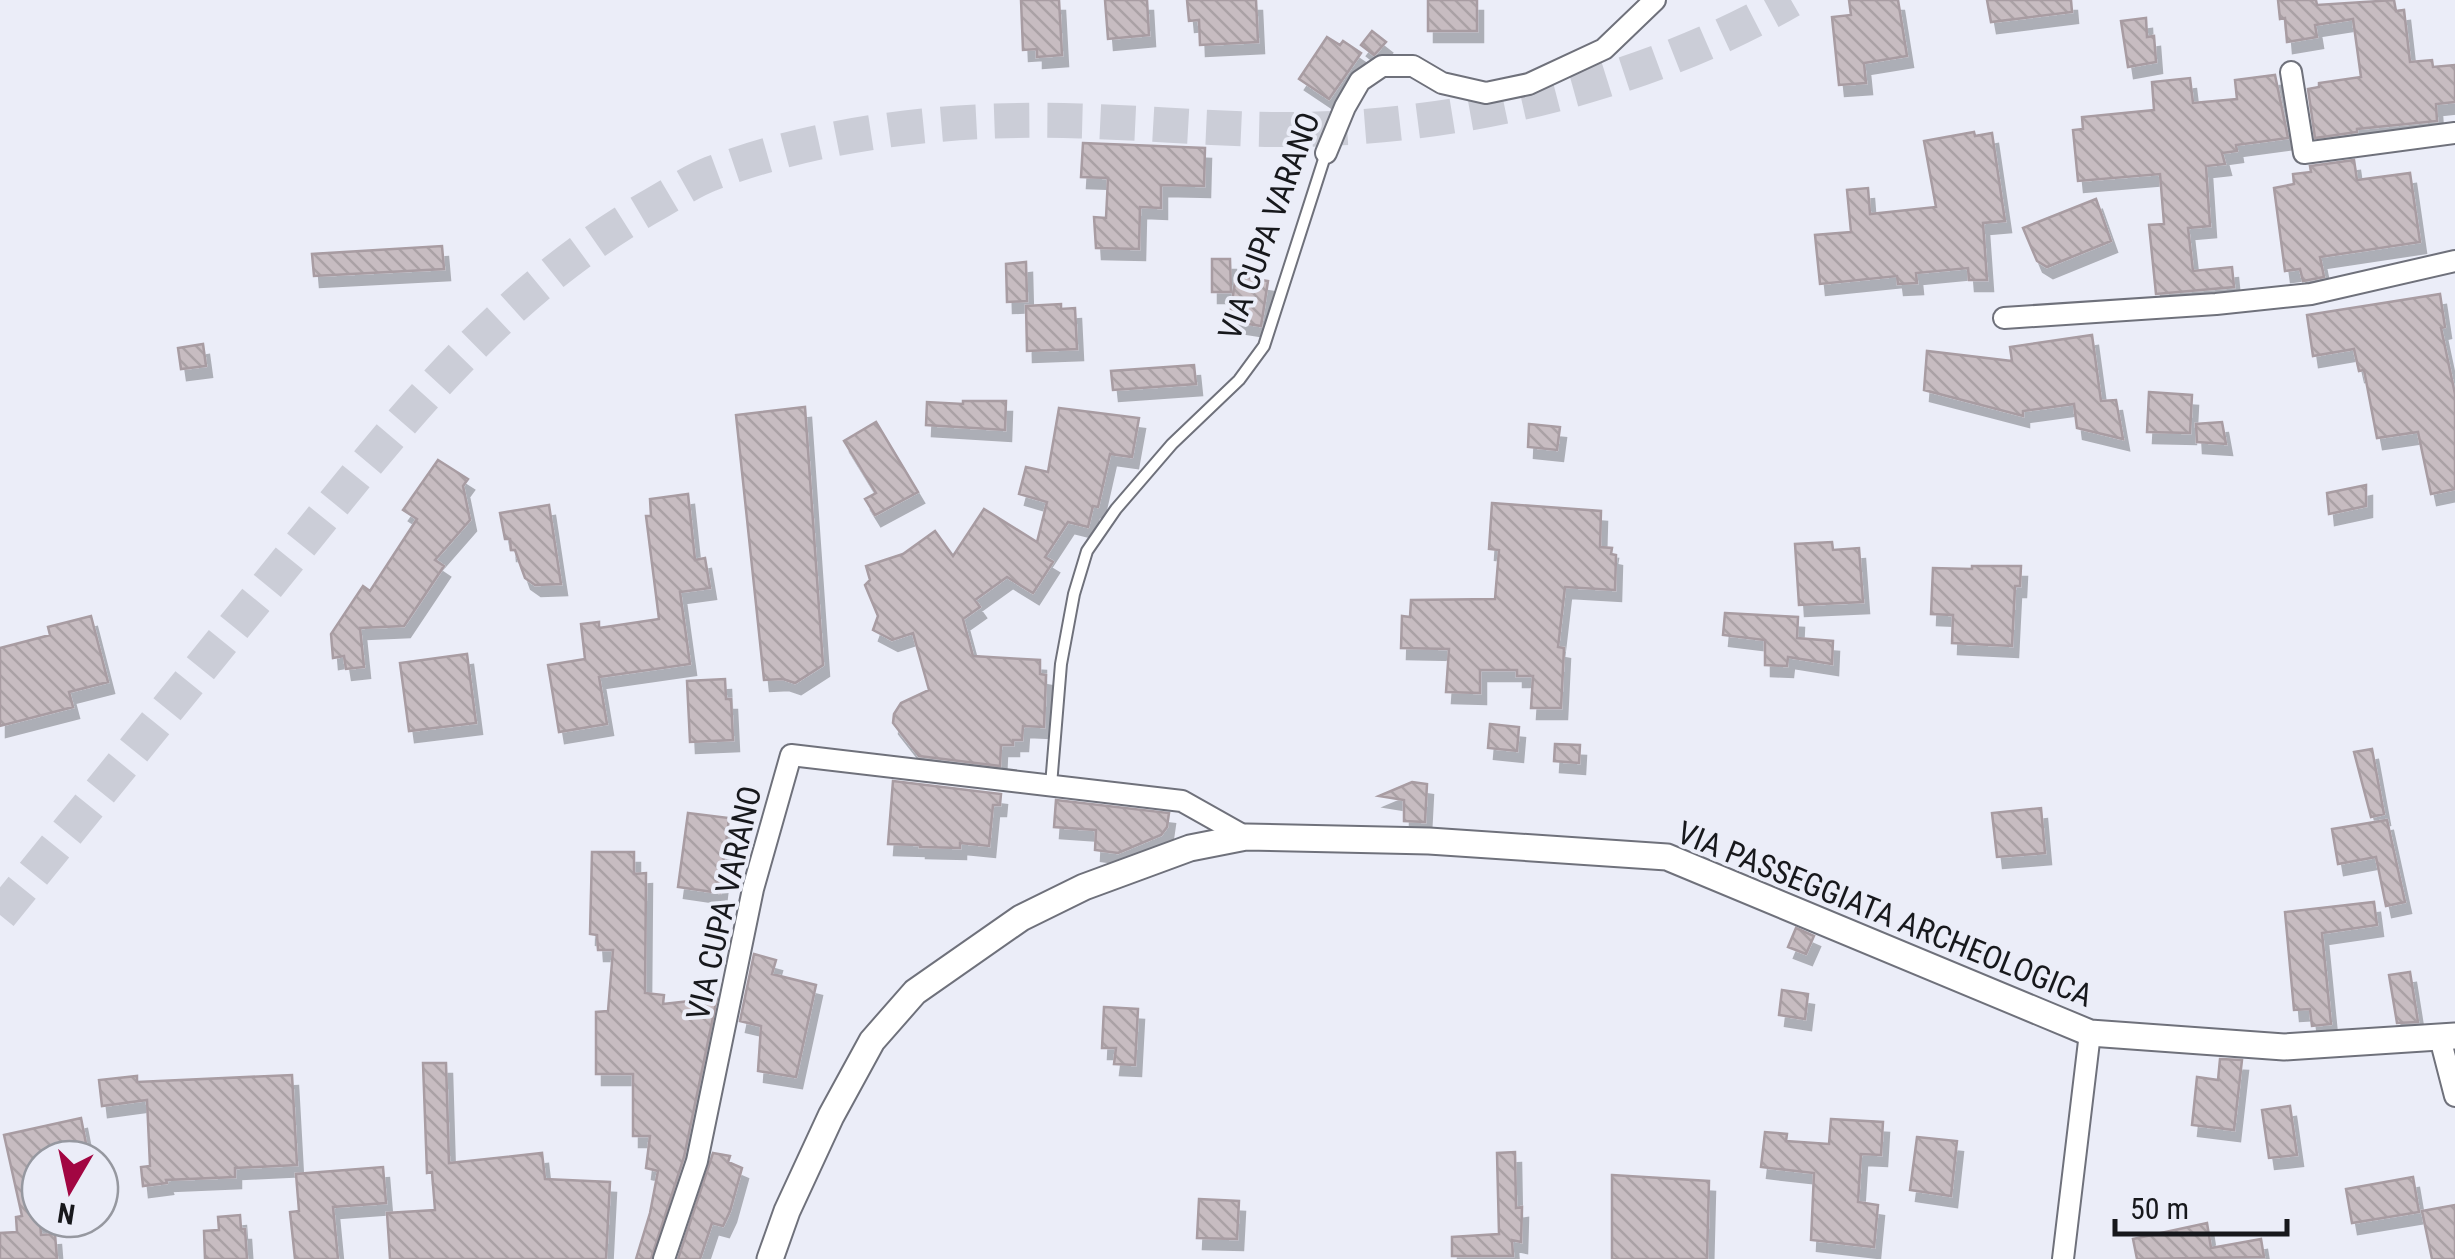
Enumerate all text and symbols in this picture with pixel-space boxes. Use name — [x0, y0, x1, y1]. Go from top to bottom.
street label: VIA CUPA VARANO — [1210, 107, 1328, 345]
street label: VIA CUPA VARANO — [679, 782, 769, 1024]
street label: VIA PASSEGGIATA ARCHEOLOGICA — [1672, 813, 2098, 1015]
north arrow — [20, 1139, 120, 1239]
scale bar — [2115, 1174, 2288, 1236]
text: 50 m — [2130, 1191, 2189, 1226]
text: N — [55, 1196, 77, 1231]

